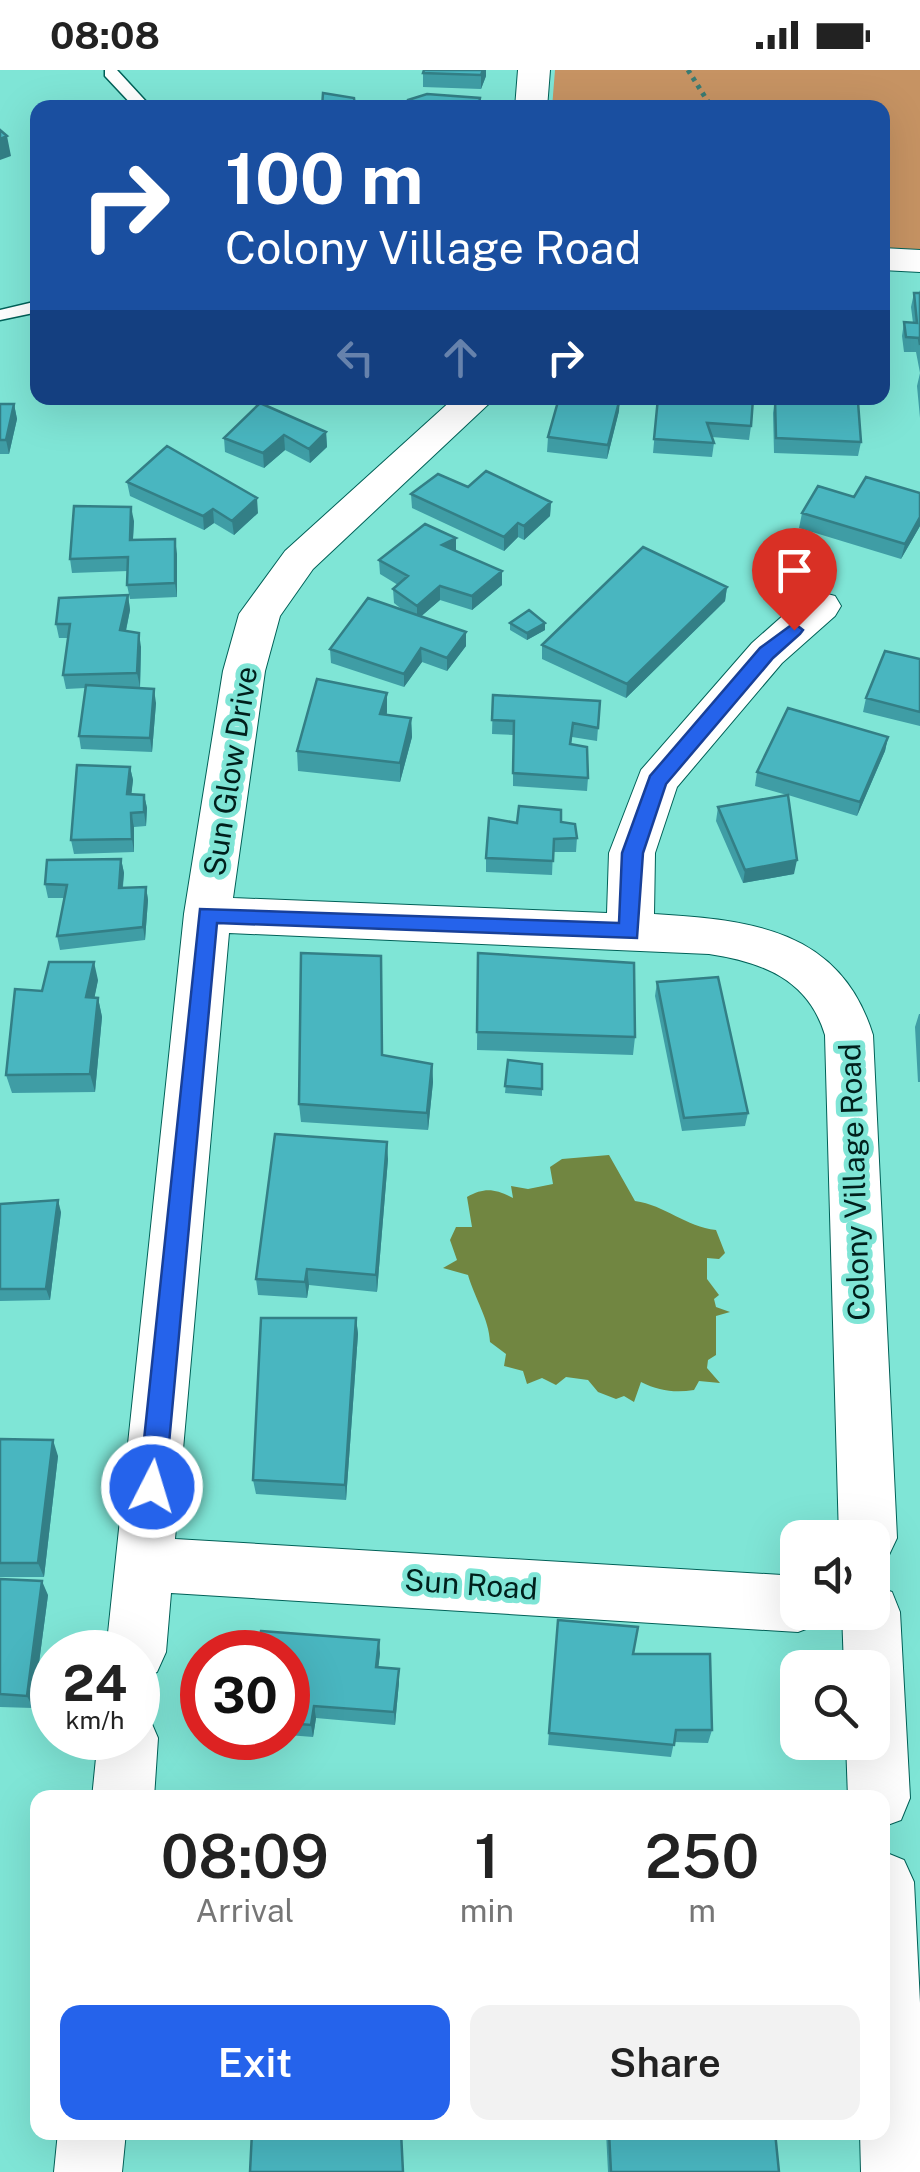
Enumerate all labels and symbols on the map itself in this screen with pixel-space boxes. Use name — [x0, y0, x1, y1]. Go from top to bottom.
pin — [752, 528, 837, 631]
street label: Sun Glow Drive — [196, 664, 264, 878]
street label: Colony Village Road — [831, 1043, 877, 1321]
position arrow — [100, 1435, 204, 1539]
street label: Sun Road — [403, 1561, 539, 1607]
speed limit sign: 30 — [180, 1630, 310, 1760]

